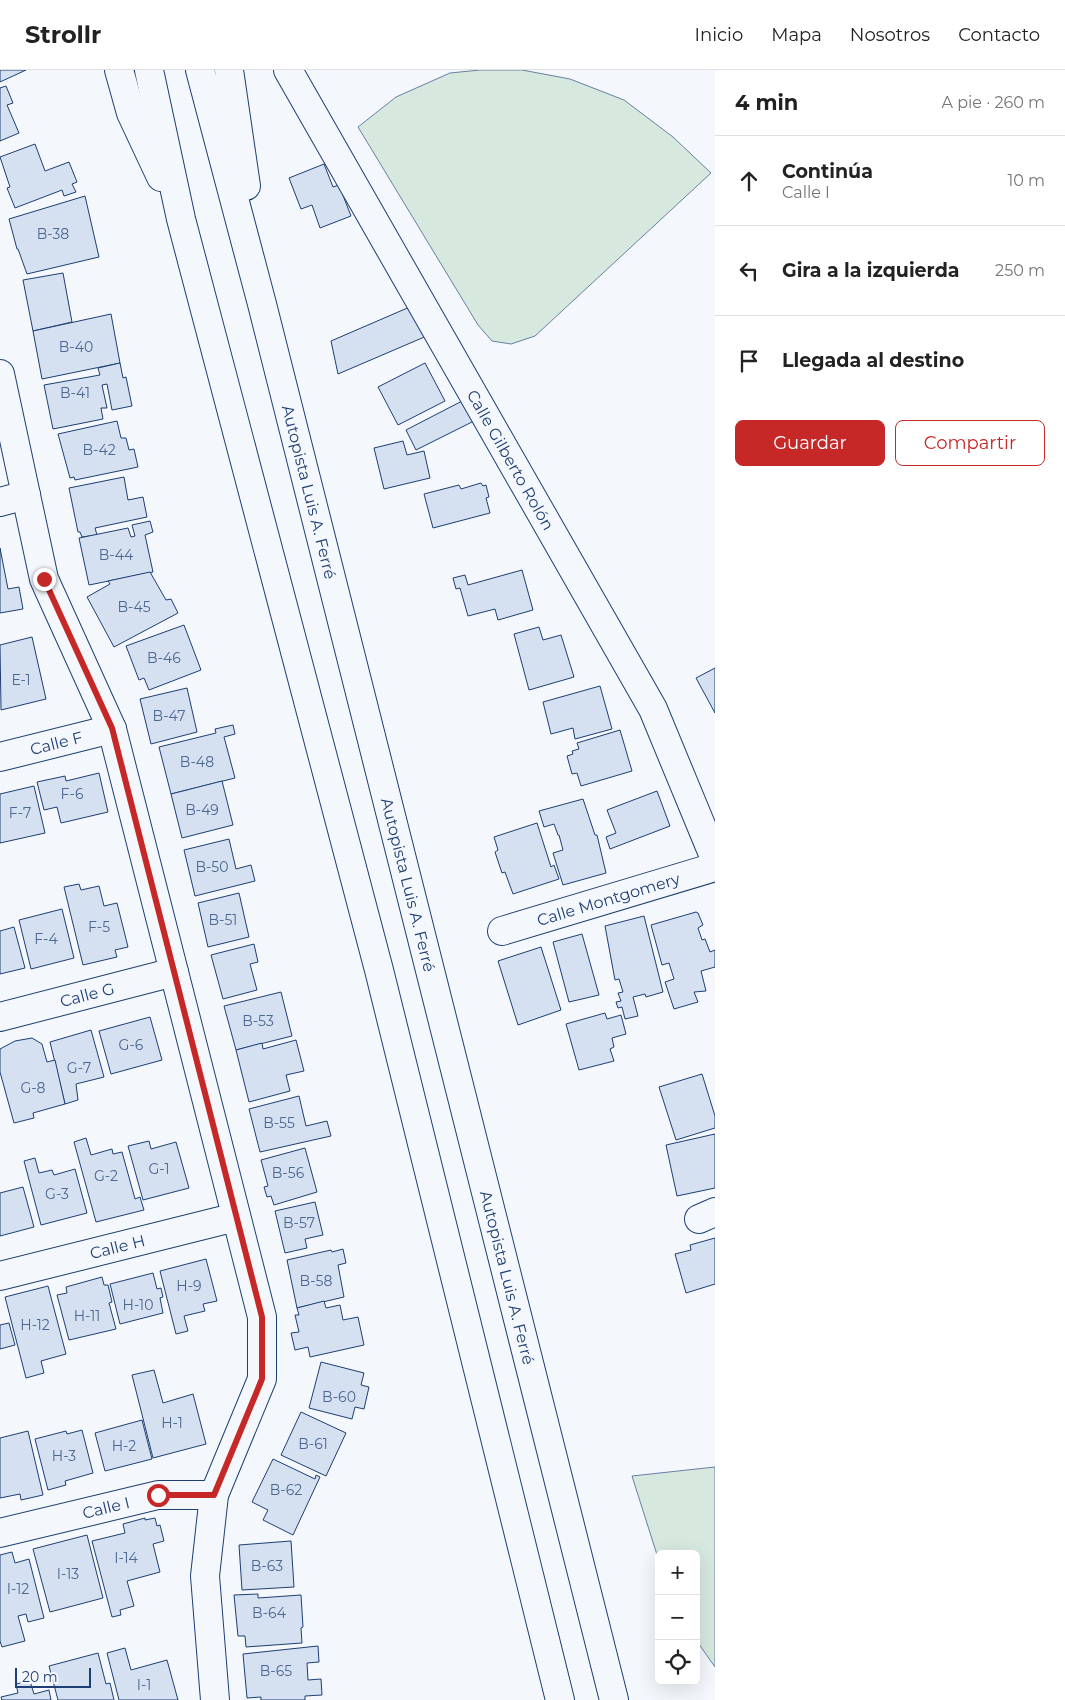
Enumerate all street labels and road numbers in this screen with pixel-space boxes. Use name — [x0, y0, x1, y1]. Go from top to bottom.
street label: Calle Gilberto Rolón — [463, 386, 558, 533]
street label: Autopista Luis A. Ferré — [278, 403, 340, 581]
street label: Calle F — [28, 727, 84, 759]
street label: Autopista Luis A. Ferré — [377, 796, 440, 974]
street label: Calle Montgomery — [535, 869, 682, 929]
street label: Calle G — [58, 978, 116, 1011]
street label: Autopista Luis A. Ferré — [476, 1188, 539, 1367]
street label: Calle H — [88, 1231, 147, 1263]
street label: Calle I — [80, 1493, 132, 1522]

